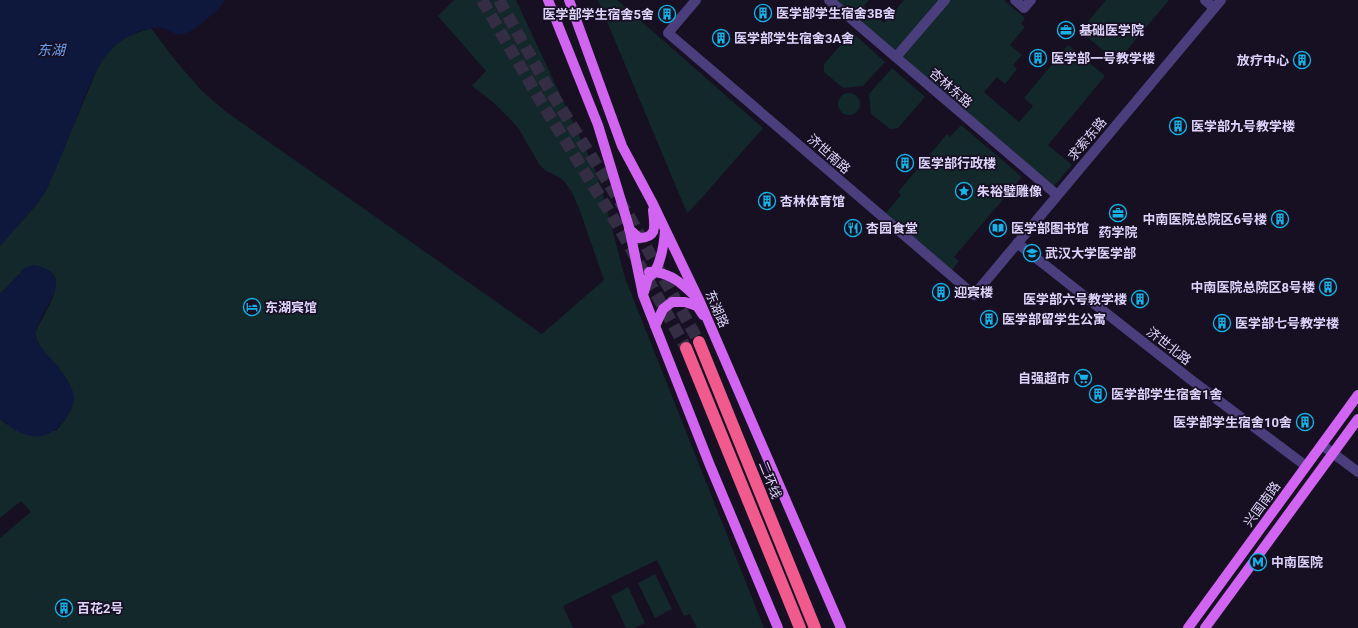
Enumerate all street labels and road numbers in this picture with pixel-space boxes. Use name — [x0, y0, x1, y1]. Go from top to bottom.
street label: 杏林东路 — [926, 65, 976, 111]
street label: 求索东路 — [1065, 114, 1109, 164]
street label: 济世南路 — [804, 131, 854, 177]
street label: 东湖路 — [702, 288, 732, 330]
street label: 济世北路 — [1144, 324, 1194, 368]
street label: 二环线 — [756, 459, 784, 501]
street label: 兴国南路 — [1241, 479, 1283, 529]

